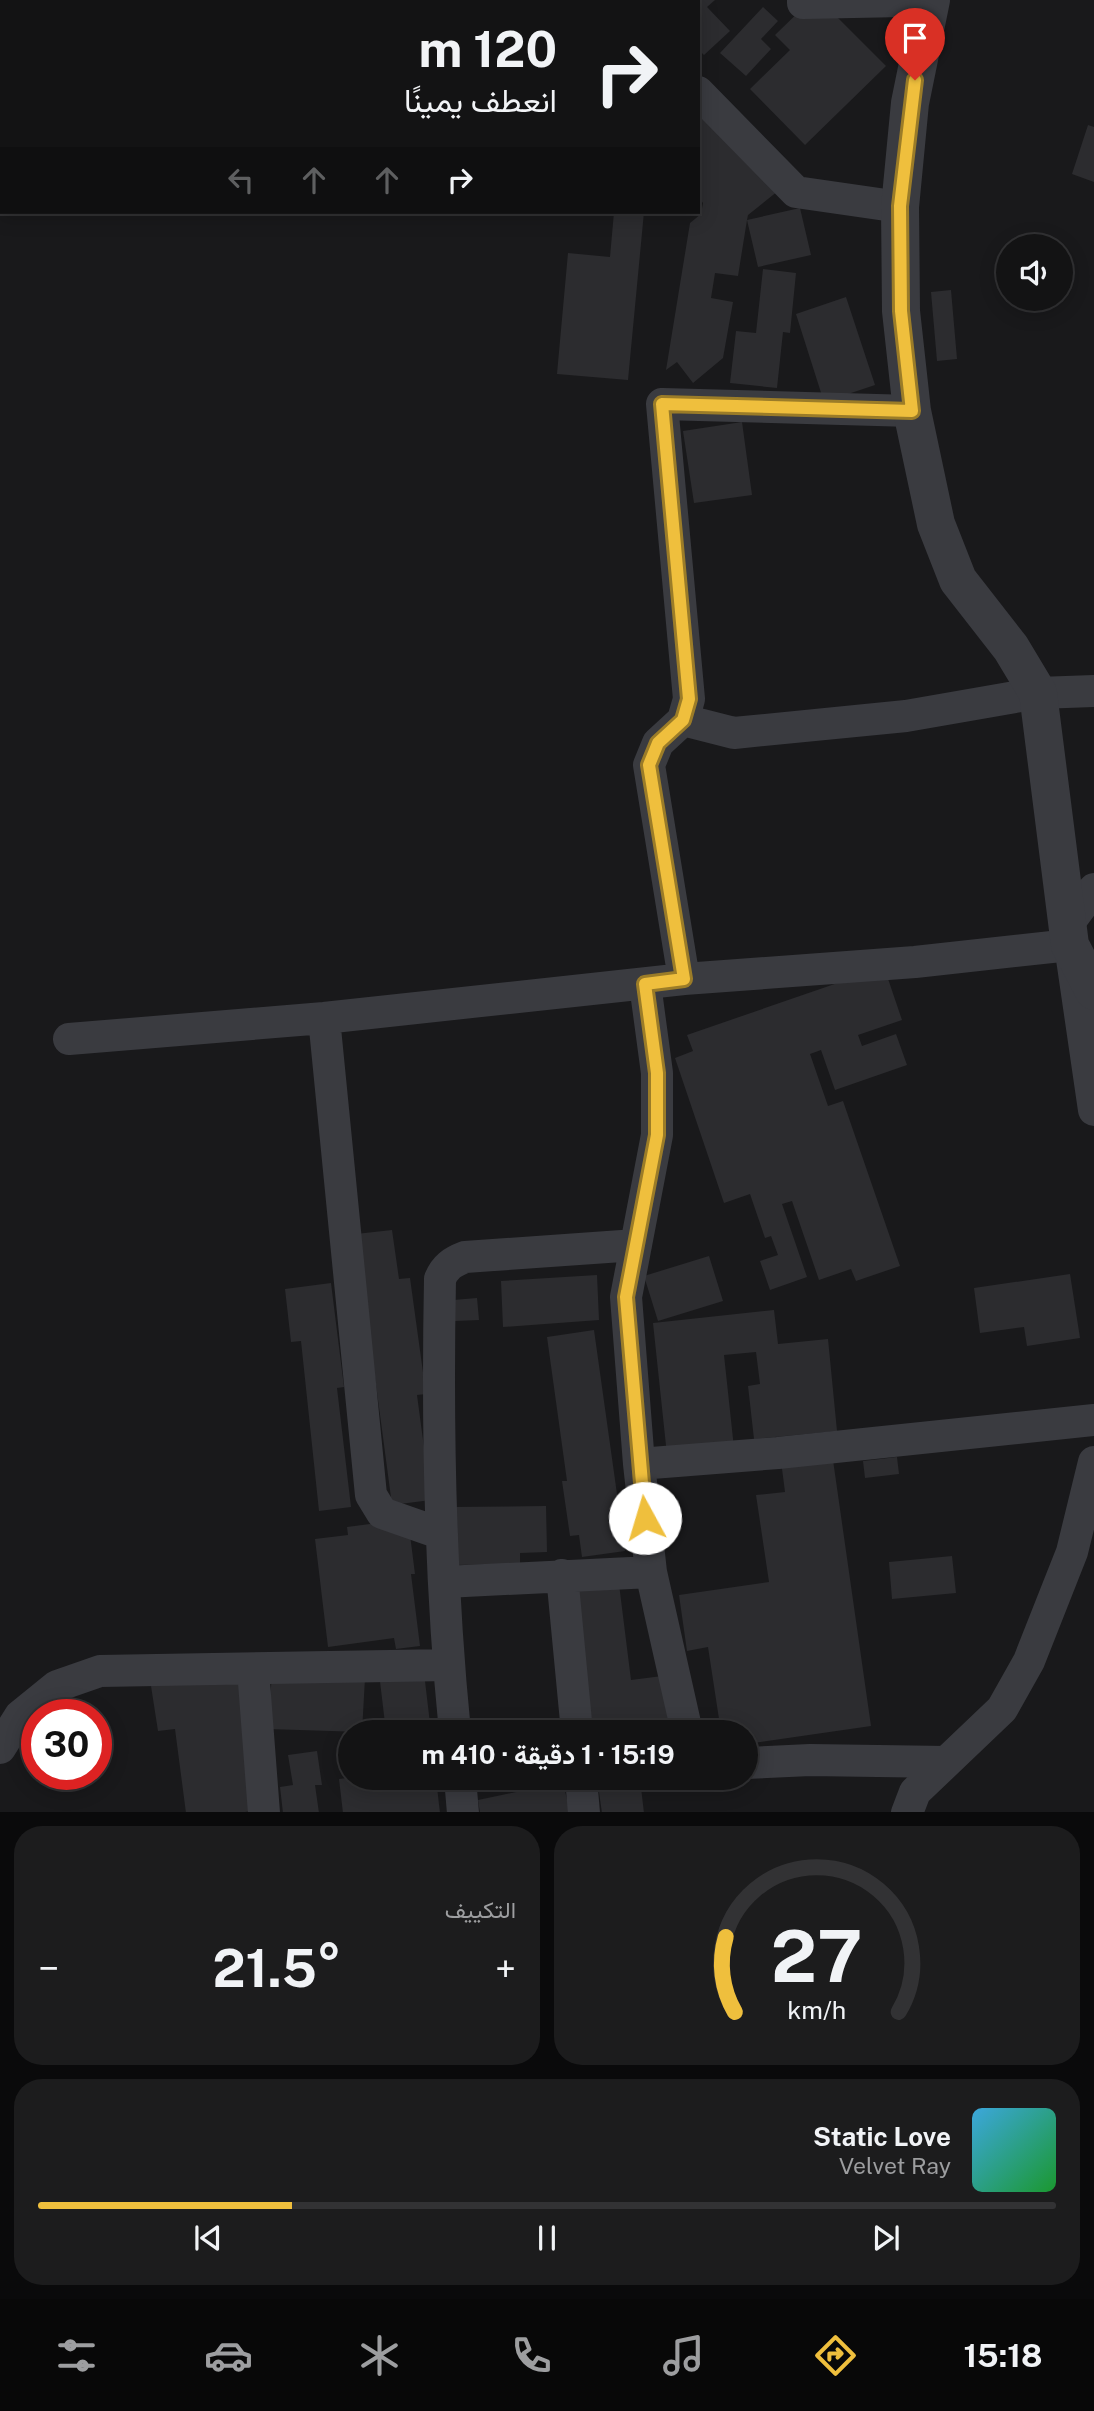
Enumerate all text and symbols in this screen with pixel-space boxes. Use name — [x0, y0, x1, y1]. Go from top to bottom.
pin — [885, 8, 945, 80]
icon: arrive — [896, 19, 934, 57]
text: 120 m — [418, 20, 557, 78]
icon: right — [581, 28, 672, 119]
text: انعطف يمينًا — [404, 82, 557, 119]
icon: left — [222, 161, 260, 199]
icon: ahead — [295, 161, 333, 199]
icon: ahead — [368, 161, 406, 199]
icon: right — [441, 161, 479, 199]
map controls — [996, 234, 1073, 311]
button: sound — [996, 234, 1073, 311]
position arrow — [608, 1481, 682, 1555]
speed limit sign: 30 — [21, 1699, 112, 1790]
text: 15:19 · 1 دقيقة · 410 m — [421, 1739, 675, 1770]
text: التكييف — [445, 1896, 516, 1923]
text: 27 — [771, 1913, 863, 1998]
text: 21.5° — [212, 1938, 342, 1999]
text: − — [38, 1946, 59, 1991]
text: + — [495, 1946, 516, 1991]
text: km/h — [788, 1994, 846, 2024]
text: Static Love — [813, 2121, 951, 2152]
text: Velvet Ray — [839, 2152, 951, 2179]
icon: previous — [189, 2219, 227, 2257]
icon: pause — [528, 2219, 566, 2257]
icon: next — [867, 2219, 905, 2257]
icon: filters — [52, 2331, 101, 2380]
icon: car — [204, 2331, 253, 2380]
icon: climate — [355, 2331, 404, 2380]
icon: phone — [507, 2331, 556, 2380]
icon: music — [659, 2331, 708, 2380]
icon: directions — [811, 2331, 860, 2380]
text: 15:18 — [963, 2337, 1043, 2374]

